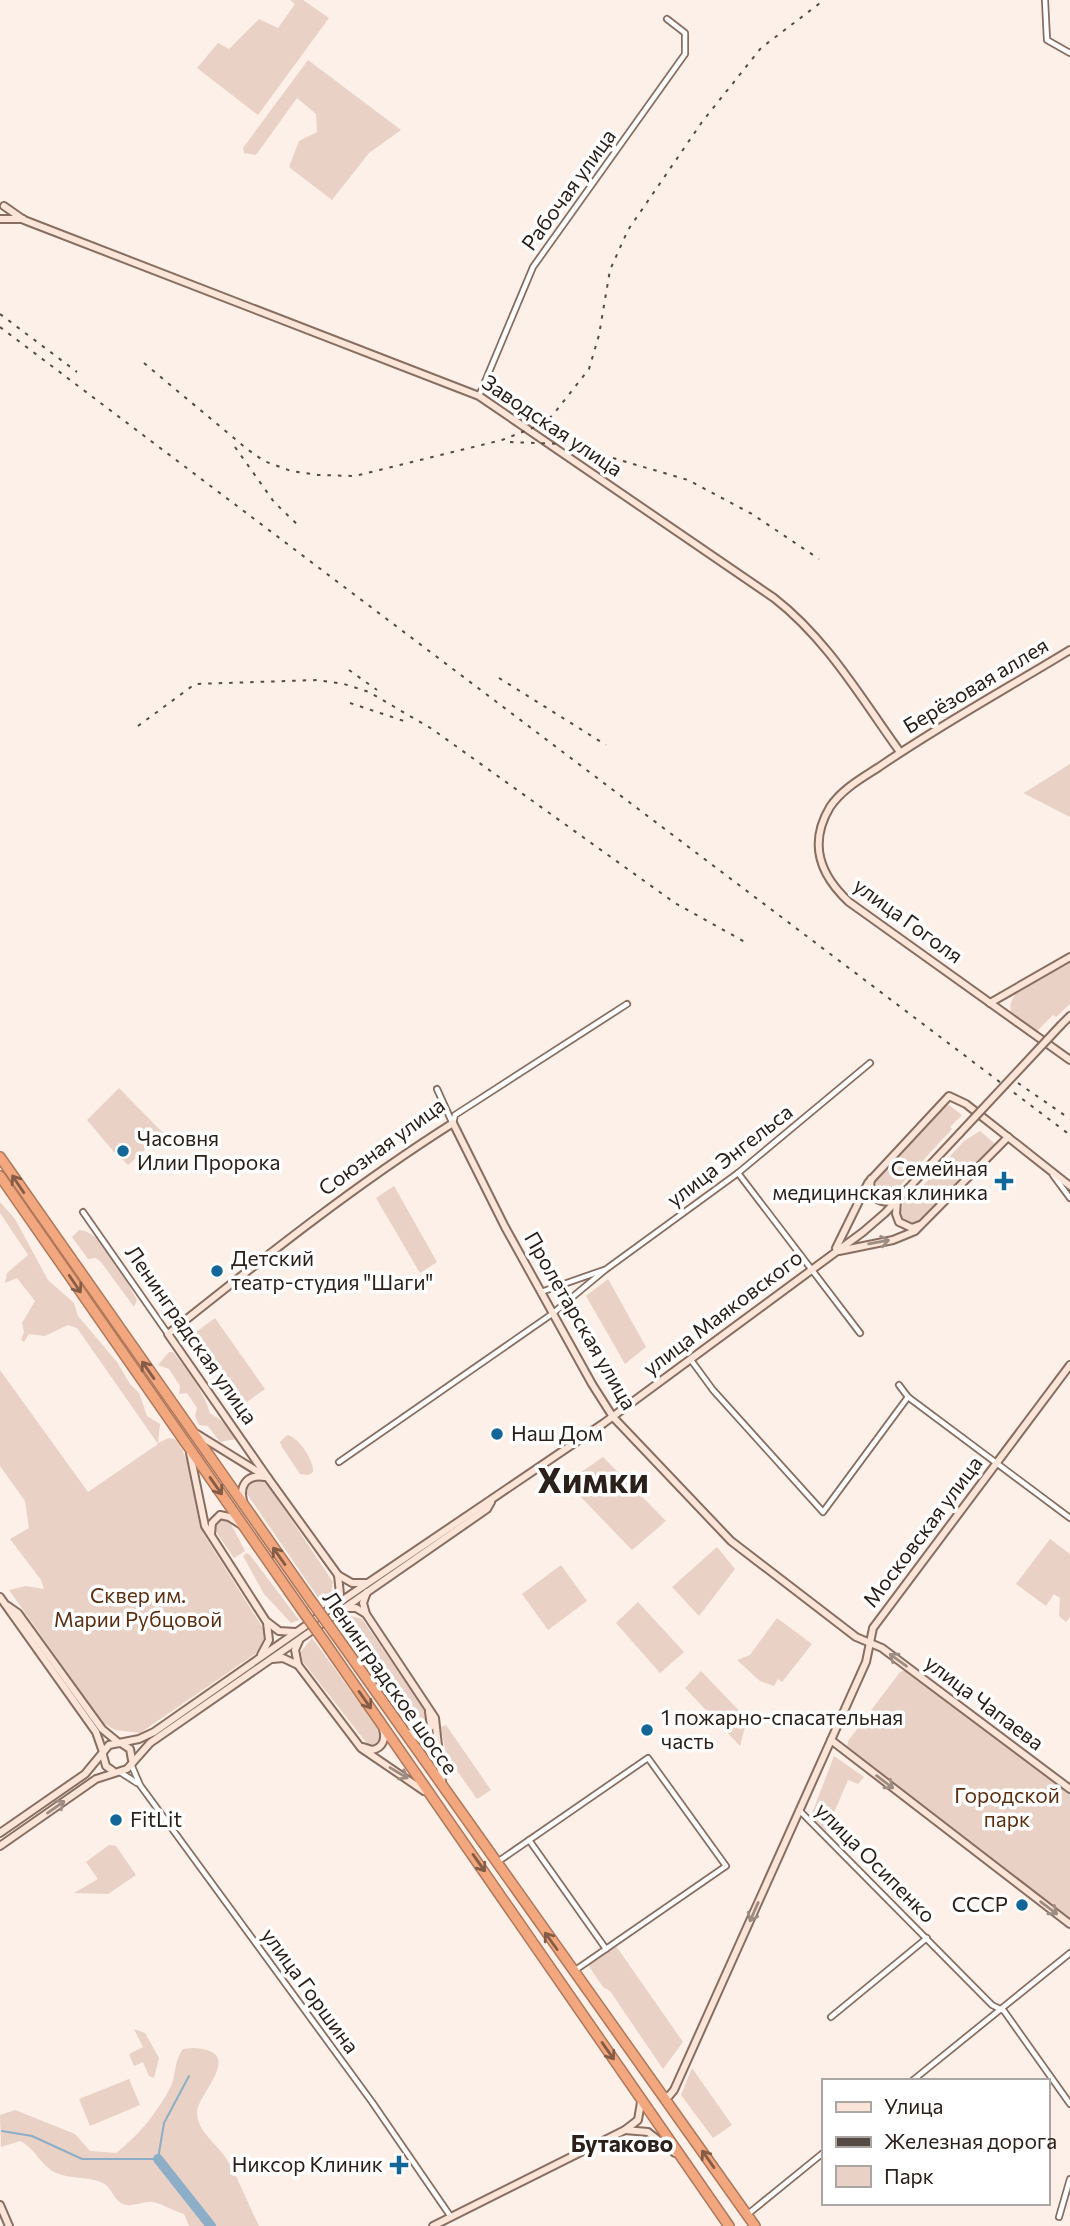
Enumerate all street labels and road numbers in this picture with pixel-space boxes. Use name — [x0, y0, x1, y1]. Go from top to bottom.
street label: Рабочая улица — [515, 124, 620, 255]
street label: Заводская улица — [478, 369, 628, 481]
street label: Берёзовая аллея — [898, 632, 1052, 738]
street label: улица Гоголя — [849, 872, 968, 968]
street label: Союзная улица — [313, 1092, 449, 1200]
street label: улица Энгельса — [661, 1098, 797, 1212]
street label: Пролетарская улица — [520, 1227, 643, 1414]
street label: Ленинградская улица — [121, 1240, 263, 1428]
street label: улица Маяковского — [637, 1244, 807, 1380]
street label: Московская улица — [857, 1451, 987, 1611]
street label: Ленинградское шоссе — [318, 1586, 464, 1779]
street label: улица Чапаева — [920, 1649, 1049, 1755]
street label: улица Осипенко — [811, 1797, 941, 1927]
street label: улица Горшина — [257, 1923, 365, 2058]

